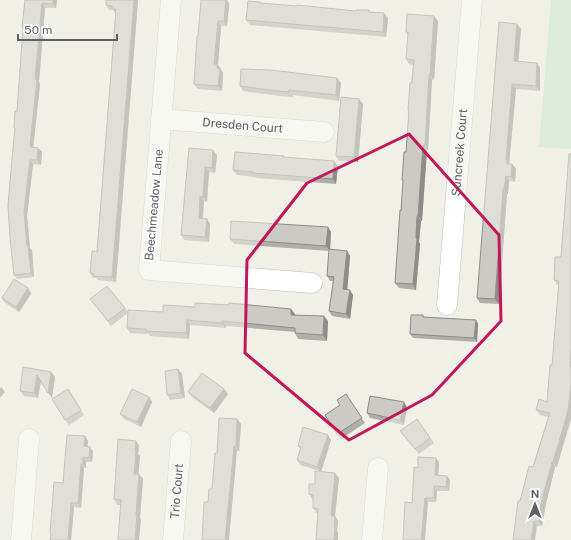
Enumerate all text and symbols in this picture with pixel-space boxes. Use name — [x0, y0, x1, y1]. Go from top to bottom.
scale bar — [18, 16, 117, 42]
text: 50 m — [24, 23, 52, 37]
street label: Suncreek Court — [449, 108, 470, 197]
street label: Dresden Court — [202, 115, 284, 136]
street label: Beechmeadow Lane — [142, 148, 166, 261]
street label: Trio Court — [168, 463, 186, 519]
north arrow — [515, 484, 555, 524]
text: N — [531, 488, 539, 500]

